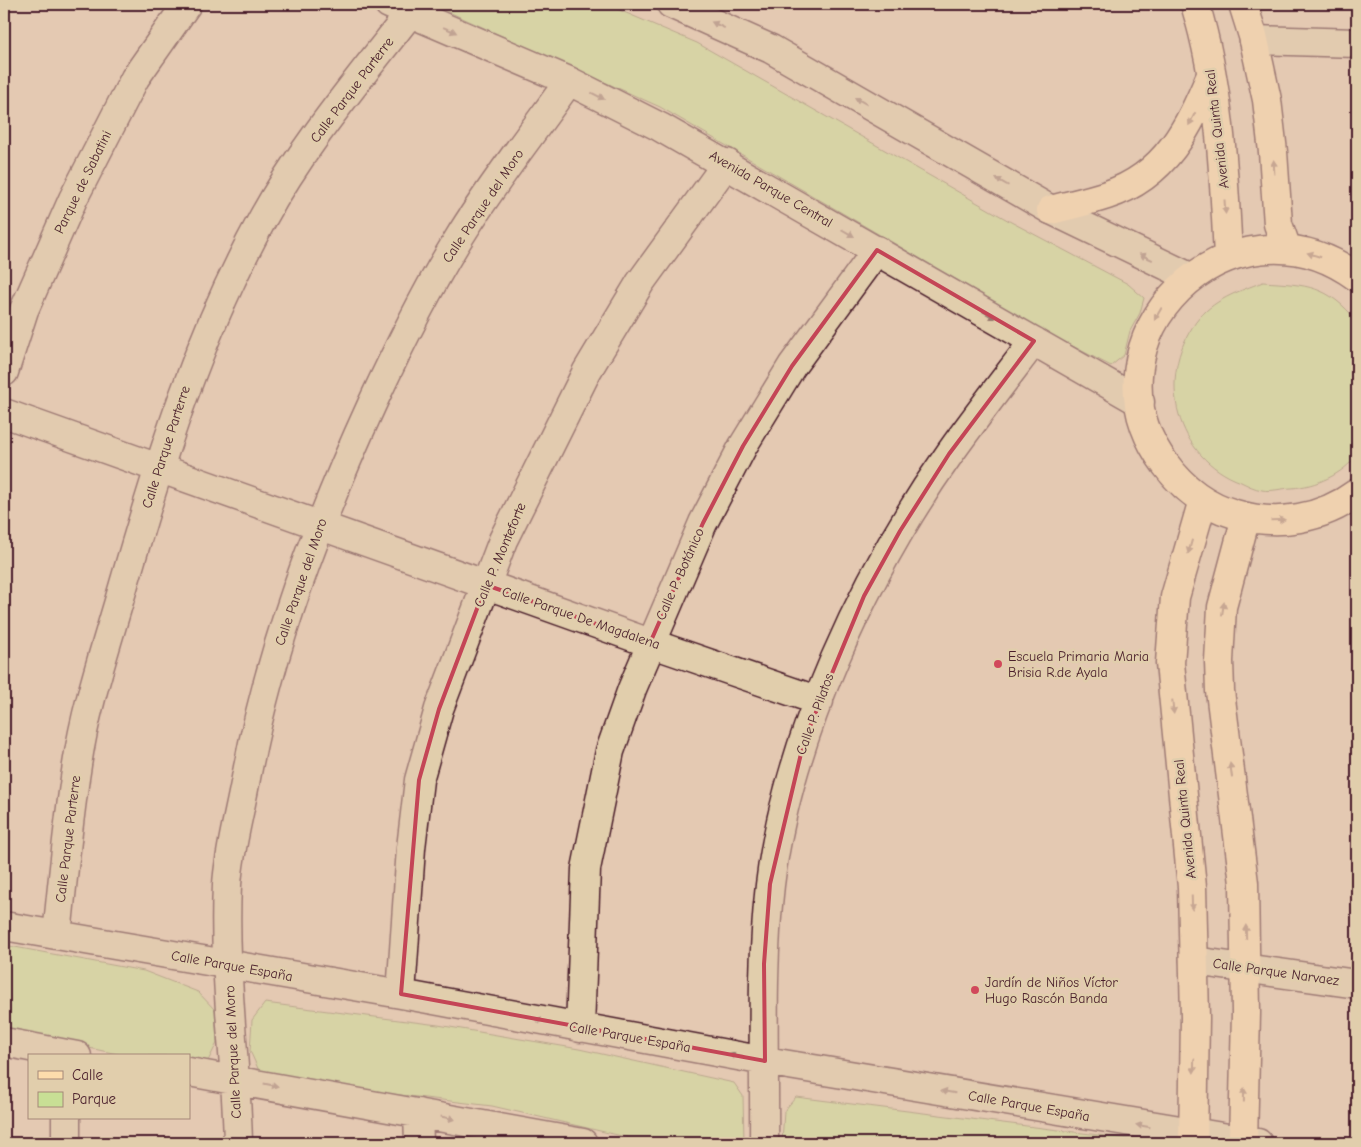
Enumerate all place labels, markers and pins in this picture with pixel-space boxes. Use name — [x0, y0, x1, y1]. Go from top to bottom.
place label: Escuela Primaria Maria Brisia R.de Ayala — [1008, 648, 1149, 681]
marker: Escuela Primaria Maria Brisia R.de Ayala — [992, 658, 1004, 670]
place label: Jardín de Niños Víctor Hugo Rascón Banda — [985, 974, 1118, 1007]
marker: Jardín de Niños Víctor Hugo Rascón Banda — [969, 984, 981, 996]

